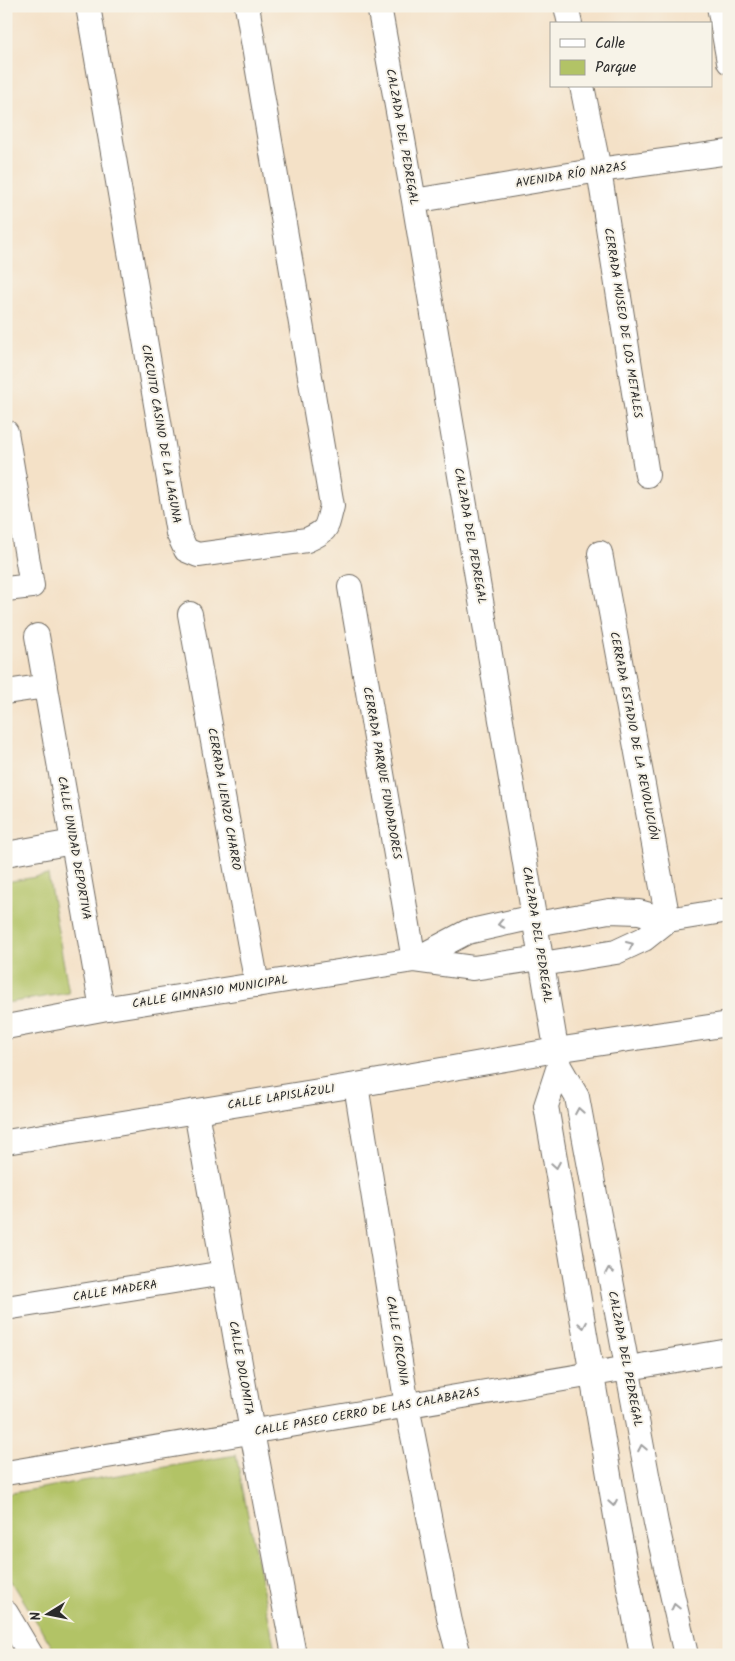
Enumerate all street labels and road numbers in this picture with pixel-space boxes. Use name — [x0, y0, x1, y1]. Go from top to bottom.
street label: CALZADA DEL PEDREGAL — [381, 67, 423, 207]
street label: AVENIDA RÍO NAZAS — [514, 157, 628, 193]
street label: CERRADA MUSEO DE LOS METALES — [599, 227, 648, 420]
street label: CIRCUITO CASINO DE LA LAGUNA — [136, 343, 186, 525]
street label: CALZADA DEL PEDREGAL — [449, 466, 491, 606]
street label: CERRADA ESTADIO DE LA REVOLUCIÓN — [604, 630, 664, 842]
street label: CERRADA PARQUE FUNDADORES — [357, 685, 407, 861]
street label: CERRADA LIENZO CHARRO — [202, 726, 246, 872]
street label: CALLE UNIDAD DEPORTIVA — [52, 775, 96, 921]
street label: CALZADA DEL PEDREGAL — [517, 865, 557, 1005]
street label: CALLE GIMNASIO MUNICIPAL — [131, 970, 289, 1014]
street label: CALLE LAPISLÁZULI — [226, 1079, 336, 1115]
street label: CALLE MADERA — [71, 1275, 159, 1307]
street label: CALZADA DEL PEDREGAL — [602, 1289, 648, 1429]
street label: CALLE CIRCONIA — [380, 1295, 414, 1387]
street label: CALLE DOLOMITA — [223, 1319, 259, 1417]
street label: CALLE PASEO CERRO DE LAS CALABAZAS — [253, 1383, 482, 1441]

